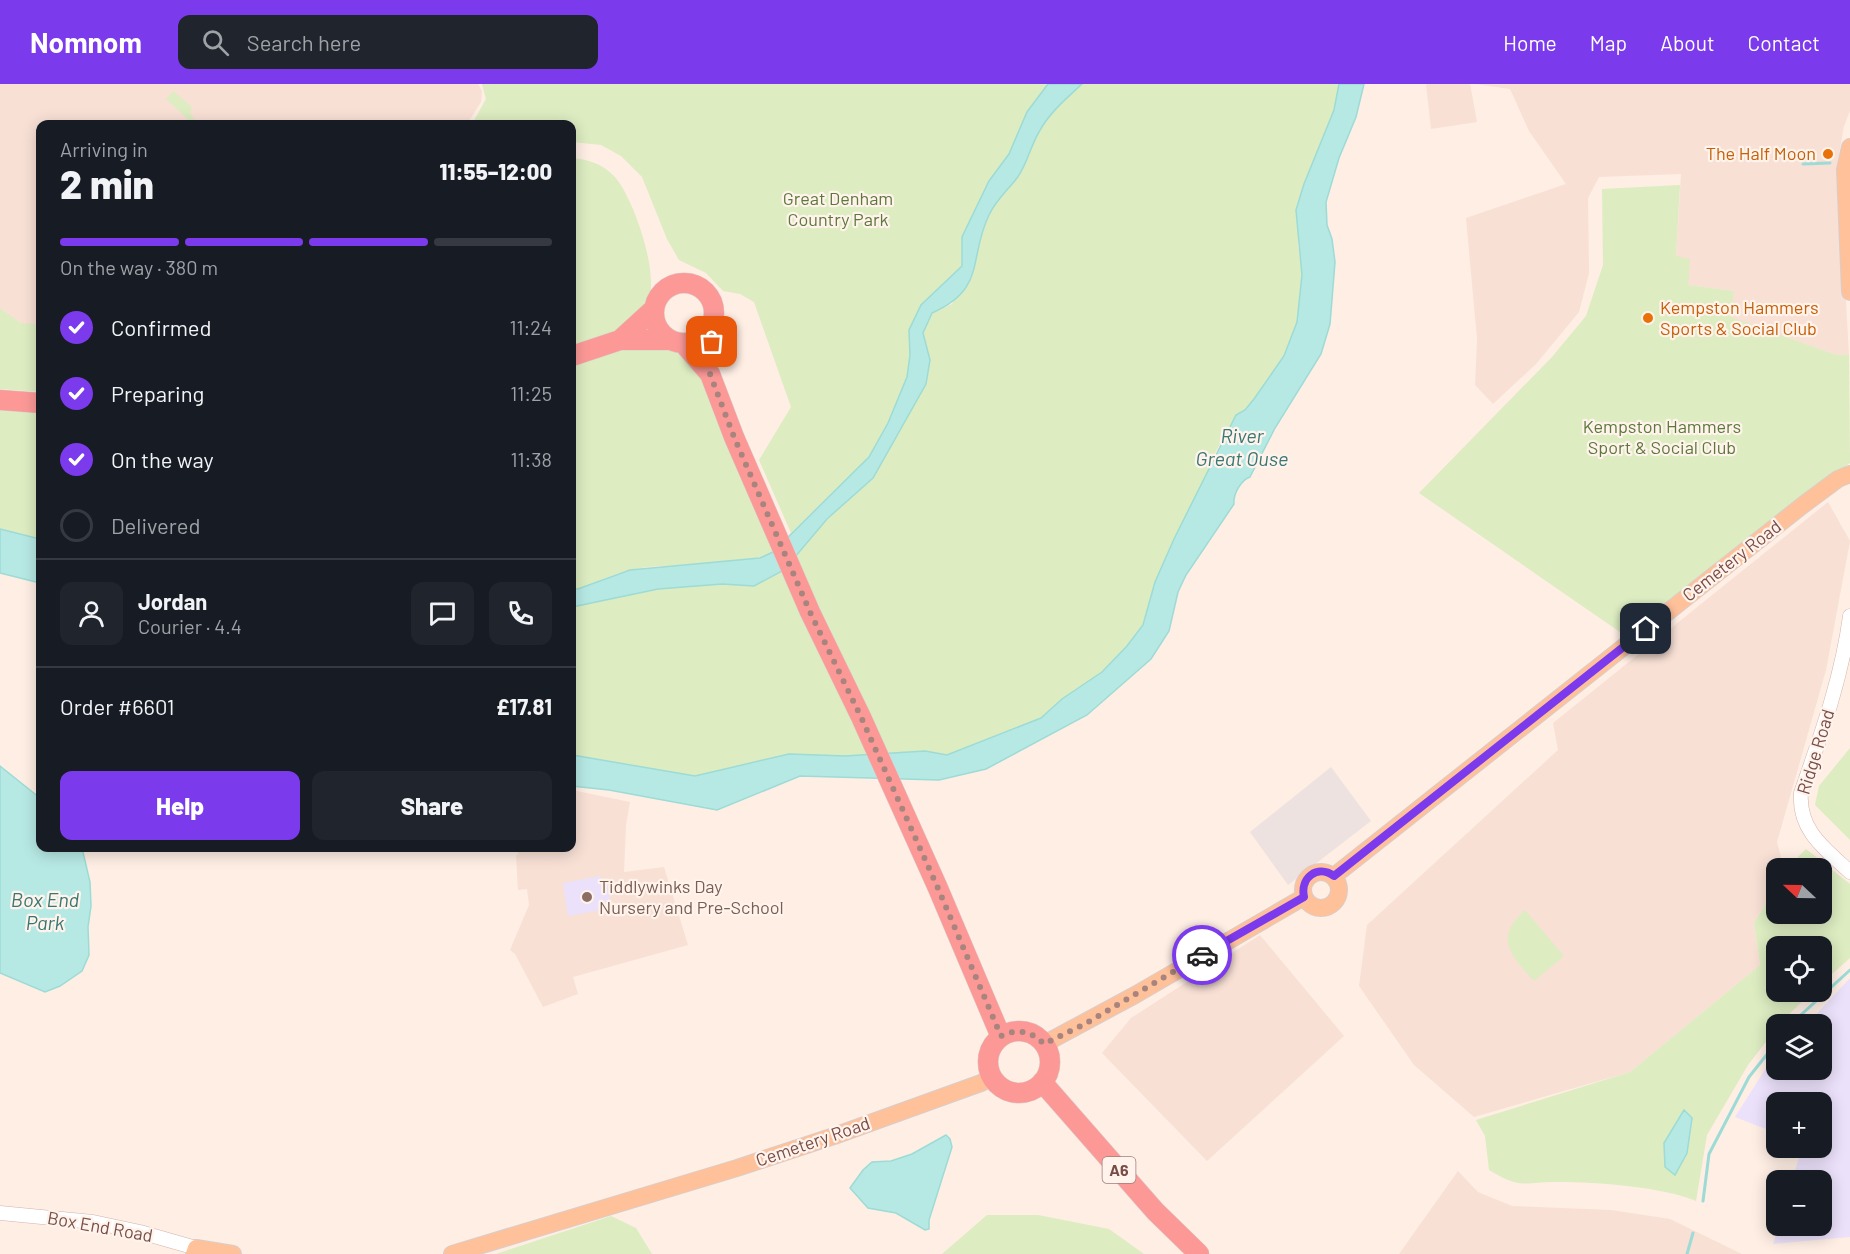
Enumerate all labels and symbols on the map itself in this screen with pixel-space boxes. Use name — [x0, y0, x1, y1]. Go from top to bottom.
place label: The Half Moon — [1706, 142, 1816, 164]
marker: The Half Moon — [1821, 147, 1835, 161]
park label: Great Denham Country Park — [783, 187, 893, 230]
place label: Kempston Hammers Sports & Social Club — [1660, 296, 1819, 339]
marker: Kempston Hammers Sports & Social Club — [1641, 311, 1655, 325]
pin — [686, 316, 737, 367]
park label: Kempston Hammers Sport & Social Club — [1583, 415, 1741, 458]
water label: River Great Ouse — [1196, 423, 1288, 470]
street label: Cemetery Road — [1678, 515, 1785, 606]
pin — [1620, 603, 1671, 654]
street label: Ridge Road — [1792, 706, 1838, 797]
north arrow — [1766, 858, 1832, 924]
place label: Tiddlywinks Day Nursery and Pre-School — [599, 875, 784, 918]
water label: Box End Park — [11, 887, 80, 934]
marker: Tiddlywinks Day Nursery and Pre-School — [580, 890, 594, 904]
courier — [1172, 925, 1232, 985]
street label: Cemetery Road — [753, 1111, 873, 1171]
road number: A6 — [1102, 1157, 1136, 1183]
street label: Box End Road — [46, 1206, 155, 1246]

